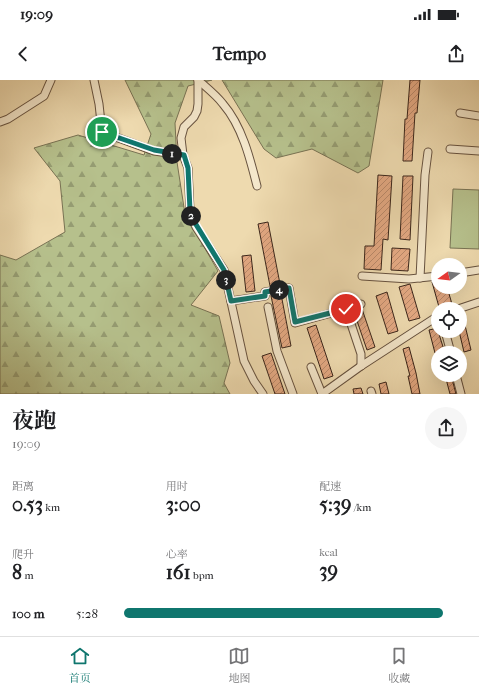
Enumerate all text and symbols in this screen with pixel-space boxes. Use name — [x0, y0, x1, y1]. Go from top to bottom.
text: 19:09 — [20, 5, 53, 23]
icon: back — [12, 43, 34, 65]
icon: share — [445, 43, 467, 65]
text: Tempo — [213, 44, 266, 65]
pin — [85, 115, 119, 149]
icon: arrive — [91, 121, 113, 143]
pin: 1 — [162, 144, 182, 164]
text: 1 — [170, 147, 174, 160]
pin: 2 — [181, 206, 201, 226]
text: 2 — [188, 209, 194, 222]
north arrow — [431, 258, 467, 294]
map controls — [431, 258, 467, 382]
pin: 3 — [216, 270, 236, 290]
text: 3 — [224, 273, 228, 286]
pin: 4 — [269, 280, 289, 300]
text: 4 — [276, 283, 282, 296]
pin — [329, 292, 363, 326]
icon: check — [335, 298, 357, 320]
button: locate — [431, 302, 467, 338]
button: layers — [431, 346, 467, 382]
button: share — [425, 407, 467, 449]
text: 夜跑 — [12, 408, 56, 434]
text: 19:09 — [12, 436, 41, 451]
text: 距离 — [12, 480, 34, 493]
text: 用时 — [166, 480, 188, 493]
text: 配速 — [319, 480, 341, 493]
text: 0.53 — [12, 493, 43, 516]
text: 3:00 — [166, 493, 201, 516]
text: 5:39 — [319, 493, 352, 516]
text: km — [43, 501, 60, 514]
text: /km — [352, 501, 371, 514]
text: kcal — [319, 546, 338, 559]
text: 爬升 — [12, 548, 34, 561]
text: 心率 — [166, 548, 188, 561]
text: 39 — [319, 559, 338, 582]
text: 8 — [12, 561, 22, 584]
text: 161 — [166, 561, 191, 584]
text: m — [22, 569, 34, 582]
text: bpm — [191, 569, 214, 582]
text: 100 m — [12, 606, 45, 621]
text: 5:28 — [76, 606, 98, 621]
tab: 首页 — [69, 645, 91, 685]
tab: 地图 — [228, 645, 250, 685]
tab: 收藏 — [388, 645, 410, 685]

